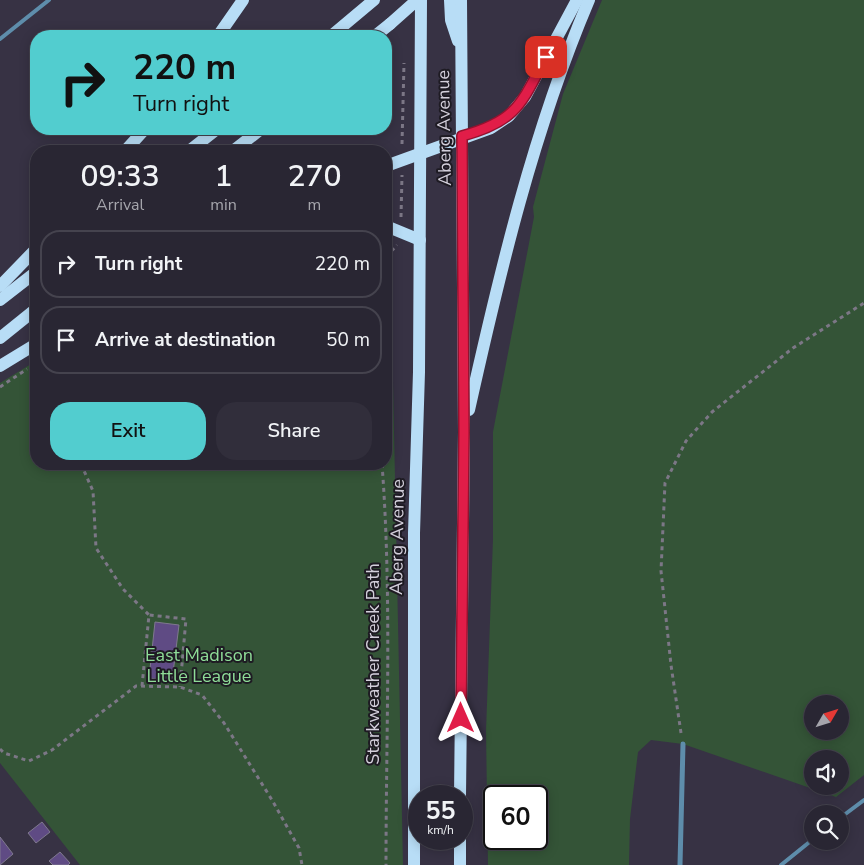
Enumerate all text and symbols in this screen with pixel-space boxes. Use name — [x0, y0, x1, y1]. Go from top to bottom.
pin — [525, 36, 567, 78]
icon: arrive — [532, 43, 560, 71]
text: 220 m — [133, 44, 236, 91]
icon: right — [50, 50, 115, 115]
street label: Aberg Avenue — [431, 70, 457, 186]
text: Turn right — [133, 89, 229, 119]
text: 09:33 — [81, 156, 160, 197]
text: 1 — [215, 156, 233, 197]
text: 270 — [287, 156, 341, 197]
text: Arrival — [96, 194, 144, 216]
text: min — [210, 194, 237, 216]
text: m — [308, 194, 321, 216]
icon: right — [52, 250, 80, 278]
text: Turn right — [95, 251, 182, 277]
text: 220 m — [315, 251, 370, 277]
icon: arrive — [52, 326, 80, 354]
text: Arrive at destination — [95, 327, 276, 353]
text: 50 m — [326, 327, 370, 353]
button: Exit — [50, 402, 206, 460]
button: Share — [216, 402, 372, 460]
street label: Aberg Avenue — [384, 479, 410, 595]
street label: Starkweather Creek Path — [361, 563, 385, 765]
park label: East Madison Little League — [145, 643, 253, 688]
position arrow — [434, 691, 486, 743]
north arrow — [804, 695, 849, 740]
map controls — [804, 695, 849, 850]
button: sound — [804, 750, 849, 795]
speed limit sign: 60 — [483, 785, 548, 850]
text: 55 — [425, 794, 456, 828]
button: search — [804, 805, 849, 850]
text: km/h — [427, 822, 454, 838]

